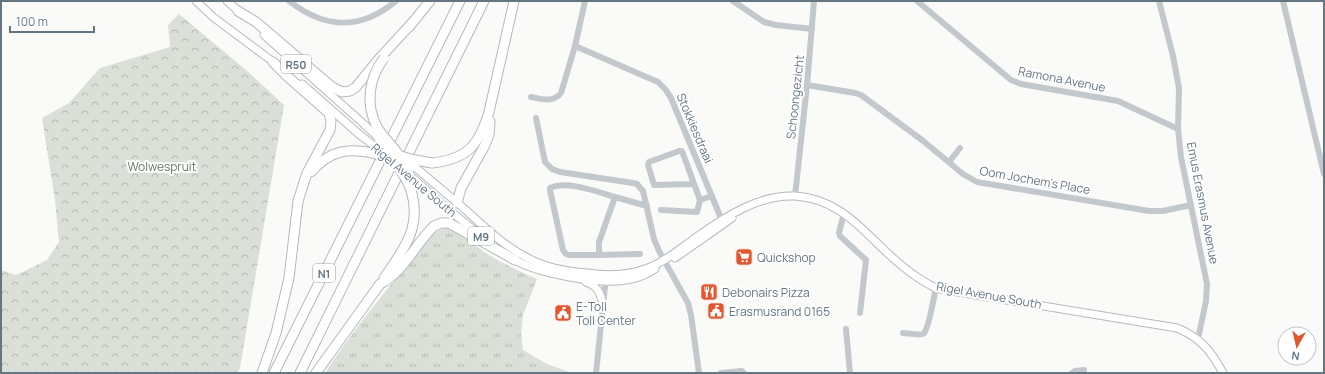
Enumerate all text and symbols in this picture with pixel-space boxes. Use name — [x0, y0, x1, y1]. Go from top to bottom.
scale bar — [10, 8, 94, 34]
text: 100 m — [16, 13, 48, 30]
street label: Schoongezicht — [782, 54, 808, 140]
road number: R50 — [281, 55, 311, 73]
street label: Ramona Avenue — [1017, 62, 1107, 96]
street label: Stokkiesdraai — [673, 90, 717, 166]
street label: Rigel Avenue South — [368, 139, 460, 221]
street label: Emus Erasmus Avenue — [1183, 141, 1223, 265]
park label: Wolwespruit — [128, 158, 197, 175]
street label: Oom Jochem's Place — [978, 162, 1092, 198]
road number: M9 — [468, 227, 494, 245]
supermarket icon: Quickshop — [734, 247, 754, 267]
place label: Quickshop — [757, 249, 816, 266]
road number: N1 — [313, 264, 335, 282]
street label: Rigel Avenue South — [935, 277, 1043, 313]
restaurant icon: Debonairs Pizza — [699, 282, 719, 302]
place label: Debonairs Pizza — [722, 284, 810, 301]
place label: E-Toll Toll Center — [576, 298, 636, 329]
public building icon: Erasmusrand 0165 — [706, 301, 726, 321]
public building icon: E-Toll Toll Center — [553, 303, 573, 323]
place label: Erasmusrand 0165 — [729, 303, 830, 320]
north arrow — [1277, 326, 1317, 366]
text: N — [1290, 348, 1300, 364]

